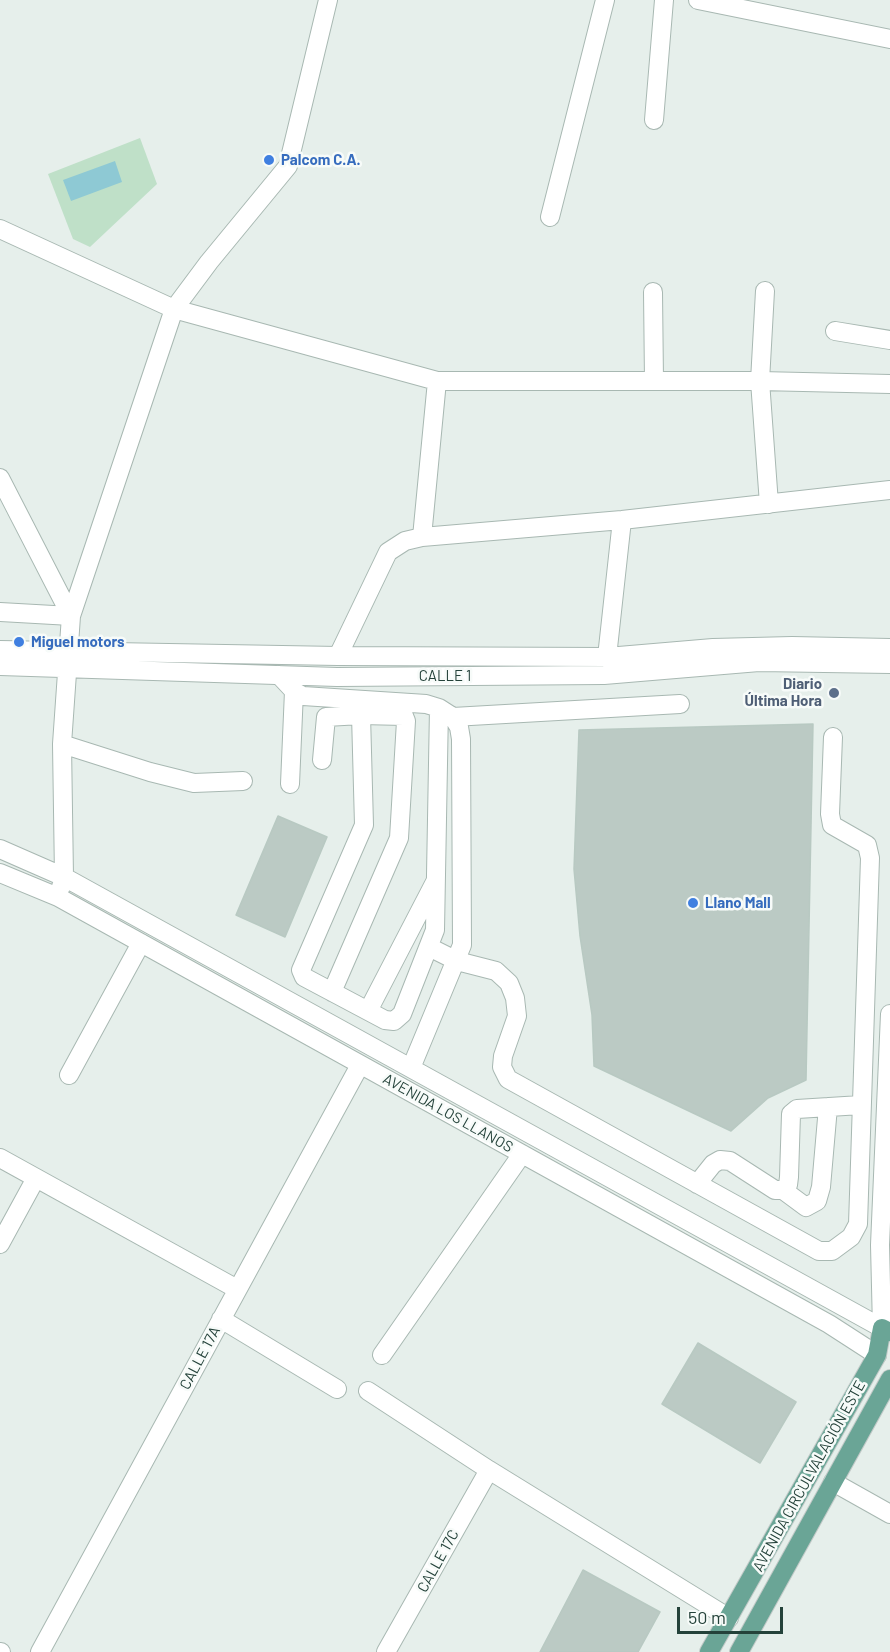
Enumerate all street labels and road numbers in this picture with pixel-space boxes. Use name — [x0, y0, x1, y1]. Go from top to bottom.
street label: CALLE 1 — [419, 667, 471, 685]
street label: AVENIDA LOS LLANOS — [380, 1070, 516, 1156]
street label: CALLE 17A — [176, 1323, 224, 1393]
street label: AVENIDA CIRCULVALACIÓN ESTE — [749, 1377, 869, 1575]
street label: CALLE 17C — [413, 1527, 463, 1595]

